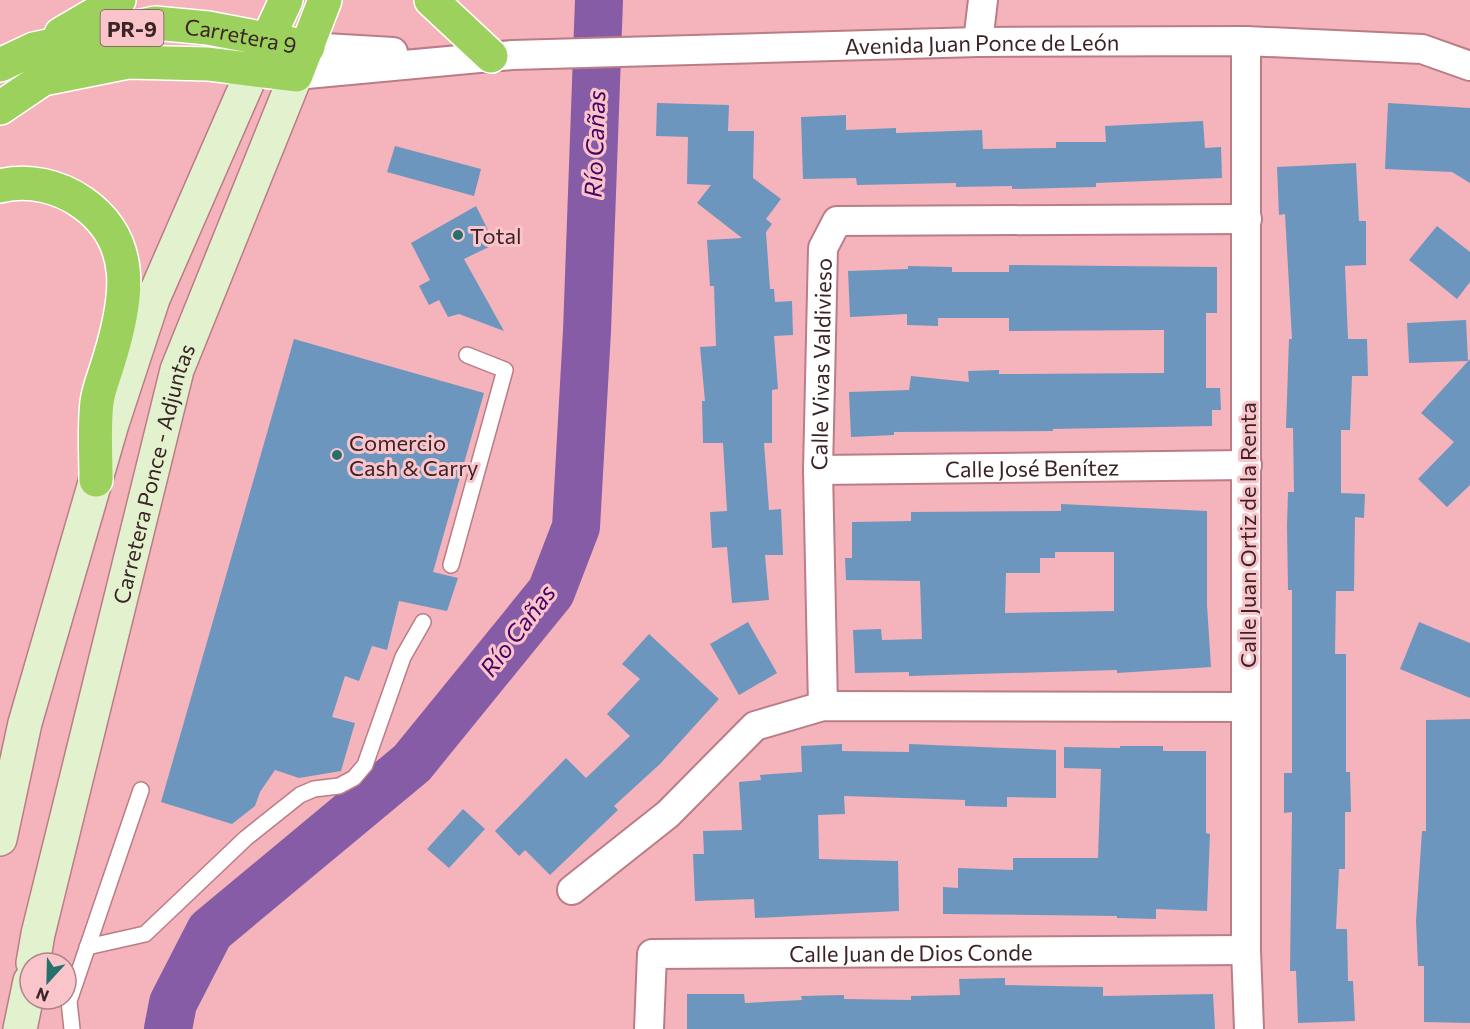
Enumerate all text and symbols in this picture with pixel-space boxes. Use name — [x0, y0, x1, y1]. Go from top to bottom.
road number: PR-9 — [100, 10, 164, 46]
street label: Carretera 9 — [184, 12, 299, 58]
street label: Avenida Juan Ponce de León — [844, 28, 1119, 59]
water label: Río Cañas — [578, 90, 610, 198]
place label: Total — [470, 222, 522, 249]
marker: Total — [451, 228, 465, 242]
street label: Calle Vivas Valdivieso — [804, 258, 836, 471]
street label: Carretera Ponce - Adjuntas — [106, 339, 200, 607]
street label: Calle Juan Ortiz de la Renta — [1234, 402, 1261, 668]
place label: Comercio Cash & Carry — [349, 429, 478, 481]
marker: Comercio Cash & Carry — [330, 448, 344, 462]
street label: Calle José Benítez — [945, 453, 1119, 482]
water label: Río Cañas — [473, 578, 561, 682]
street label: Calle Juan de Dios Conde — [789, 938, 1033, 967]
north arrow — [18, 951, 78, 1011]
text: N — [33, 984, 51, 1006]

